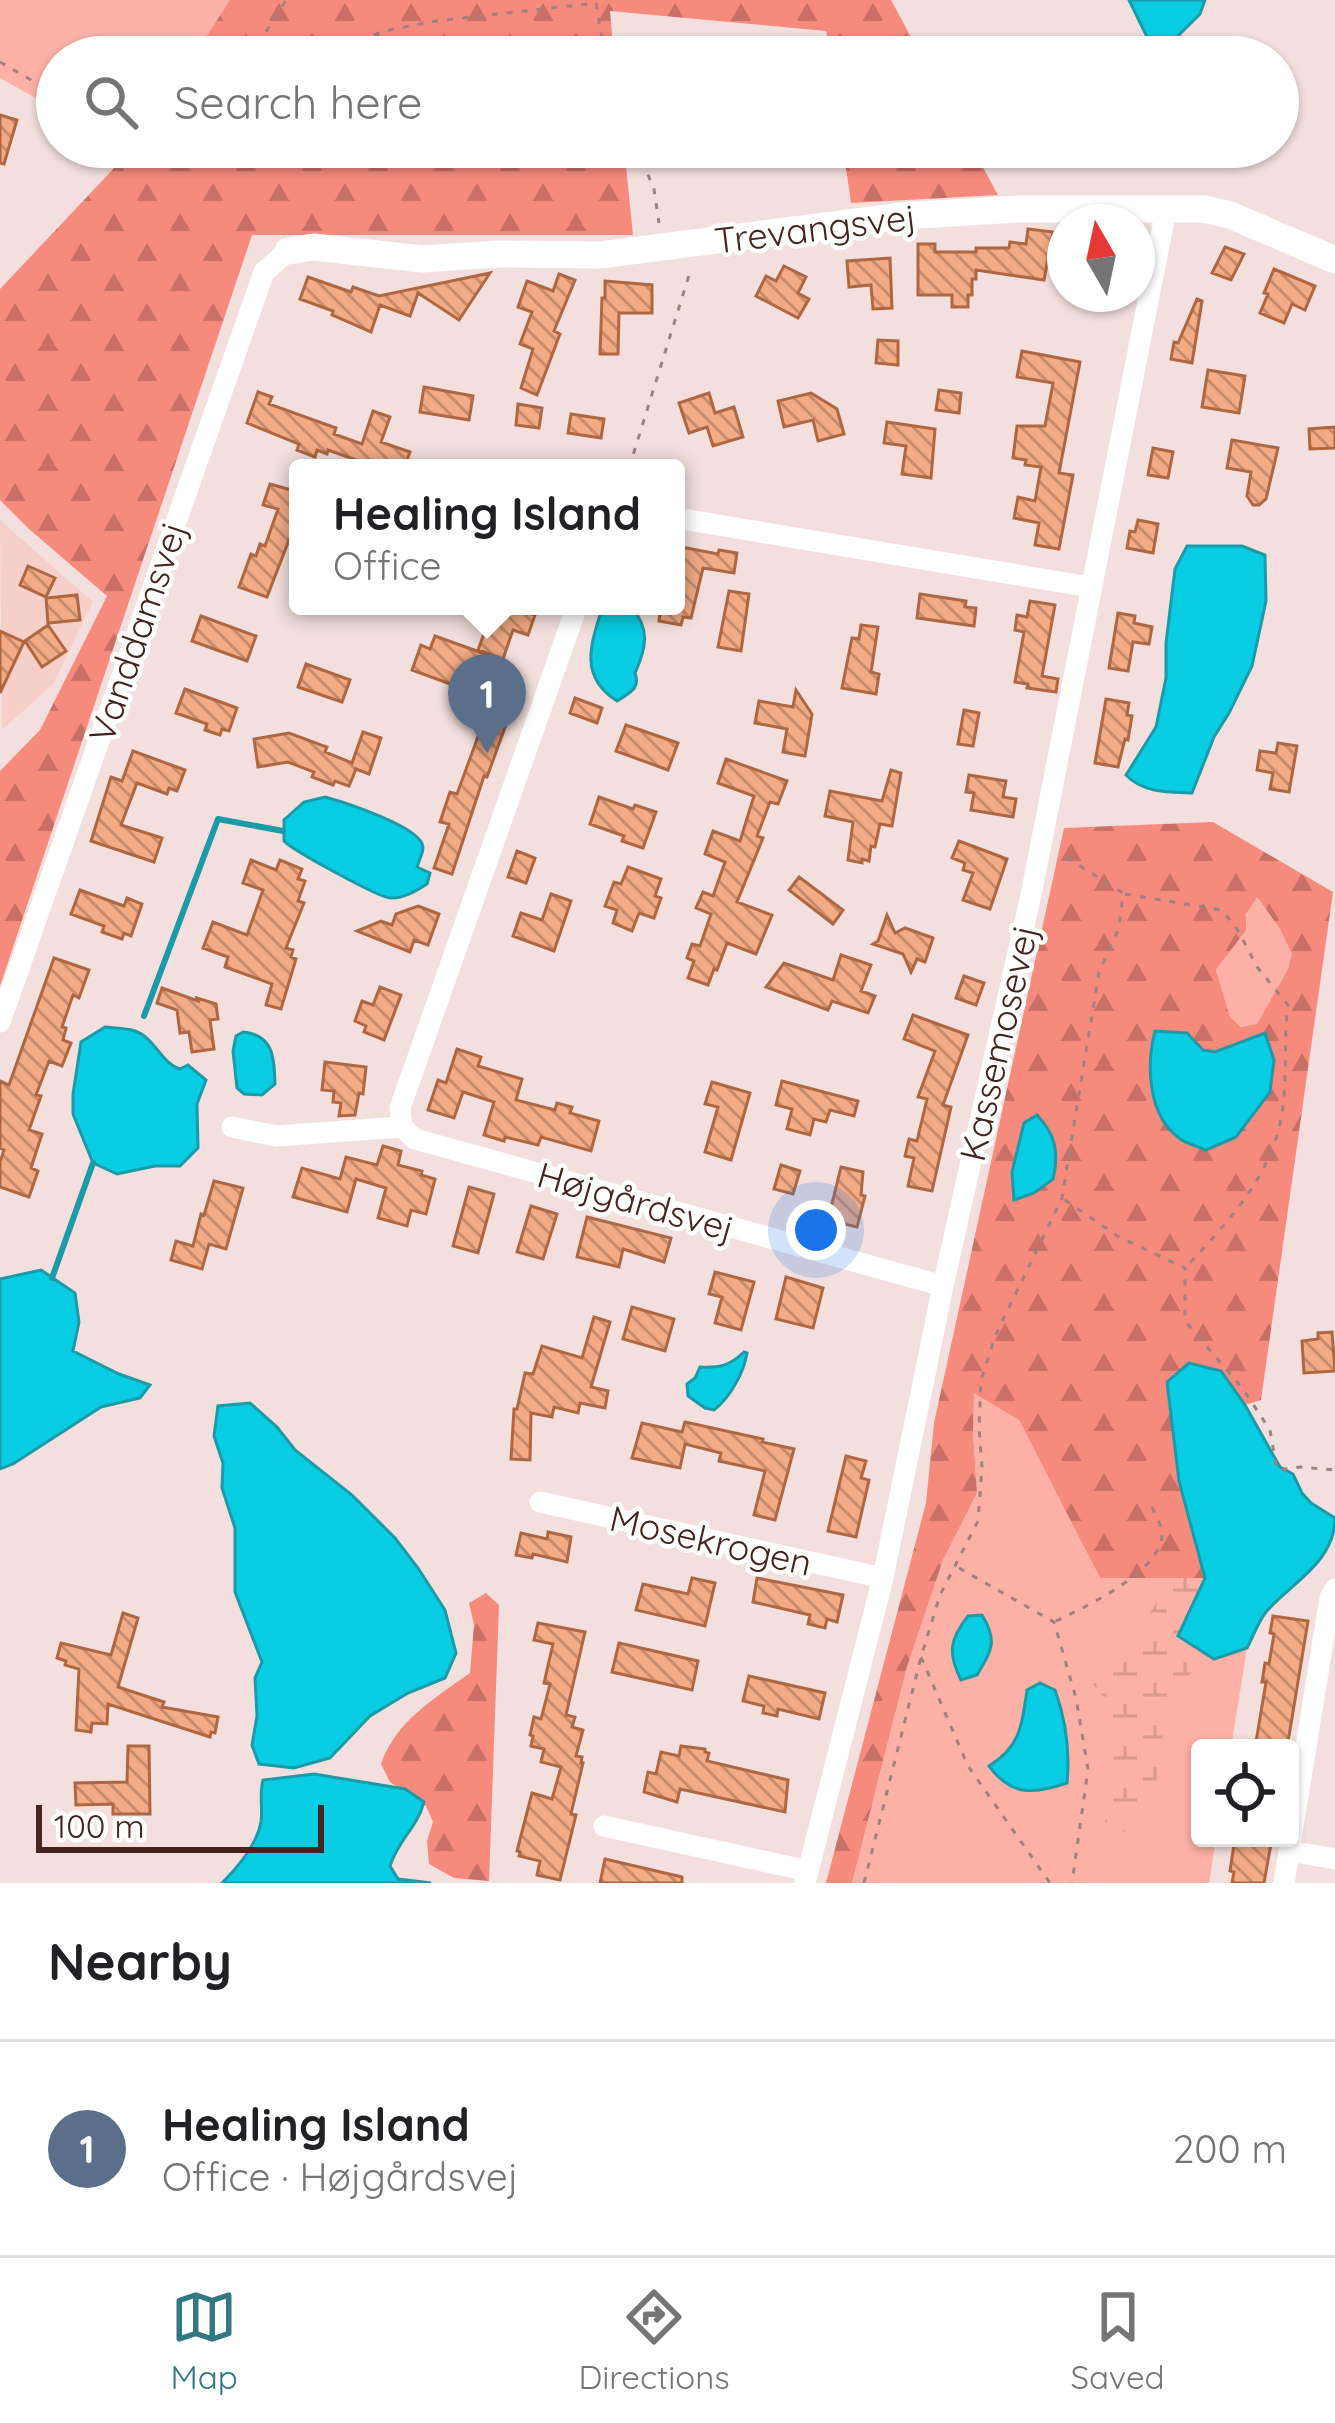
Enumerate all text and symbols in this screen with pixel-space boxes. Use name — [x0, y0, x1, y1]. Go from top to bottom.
search box — [36, 36, 1299, 168]
icon: search — [78, 69, 144, 135]
text: Search here — [174, 74, 422, 130]
street label: Trevangsvej — [712, 193, 918, 263]
north arrow — [1047, 204, 1155, 312]
popup — [289, 459, 685, 615]
text: Healing Island — [333, 485, 641, 541]
street label: Vanddamsvej — [78, 516, 196, 748]
text: Office — [333, 541, 442, 590]
pin: 1 — [448, 654, 526, 753]
street label: Kassemosevej — [949, 921, 1047, 1165]
street label: Højgårdsvej — [533, 1152, 739, 1250]
your location — [786, 1200, 846, 1260]
street label: Mosekrogen — [606, 1495, 816, 1585]
map controls — [1191, 1739, 1299, 1847]
button: locate — [1191, 1739, 1299, 1847]
scale bar — [36, 1799, 324, 1852]
text: 100 m — [54, 1805, 145, 1846]
text: Nearby — [48, 1929, 232, 1993]
text: Healing Island — [162, 2096, 470, 2152]
text: 1 — [79, 2124, 95, 2173]
text: 200 m — [1173, 2124, 1287, 2173]
text: Office · Højgårdsvej — [162, 2152, 518, 2201]
tab: Map — [170, 2284, 238, 2397]
tab: Directions — [578, 2284, 730, 2397]
tab: Saved — [1071, 2284, 1165, 2397]

